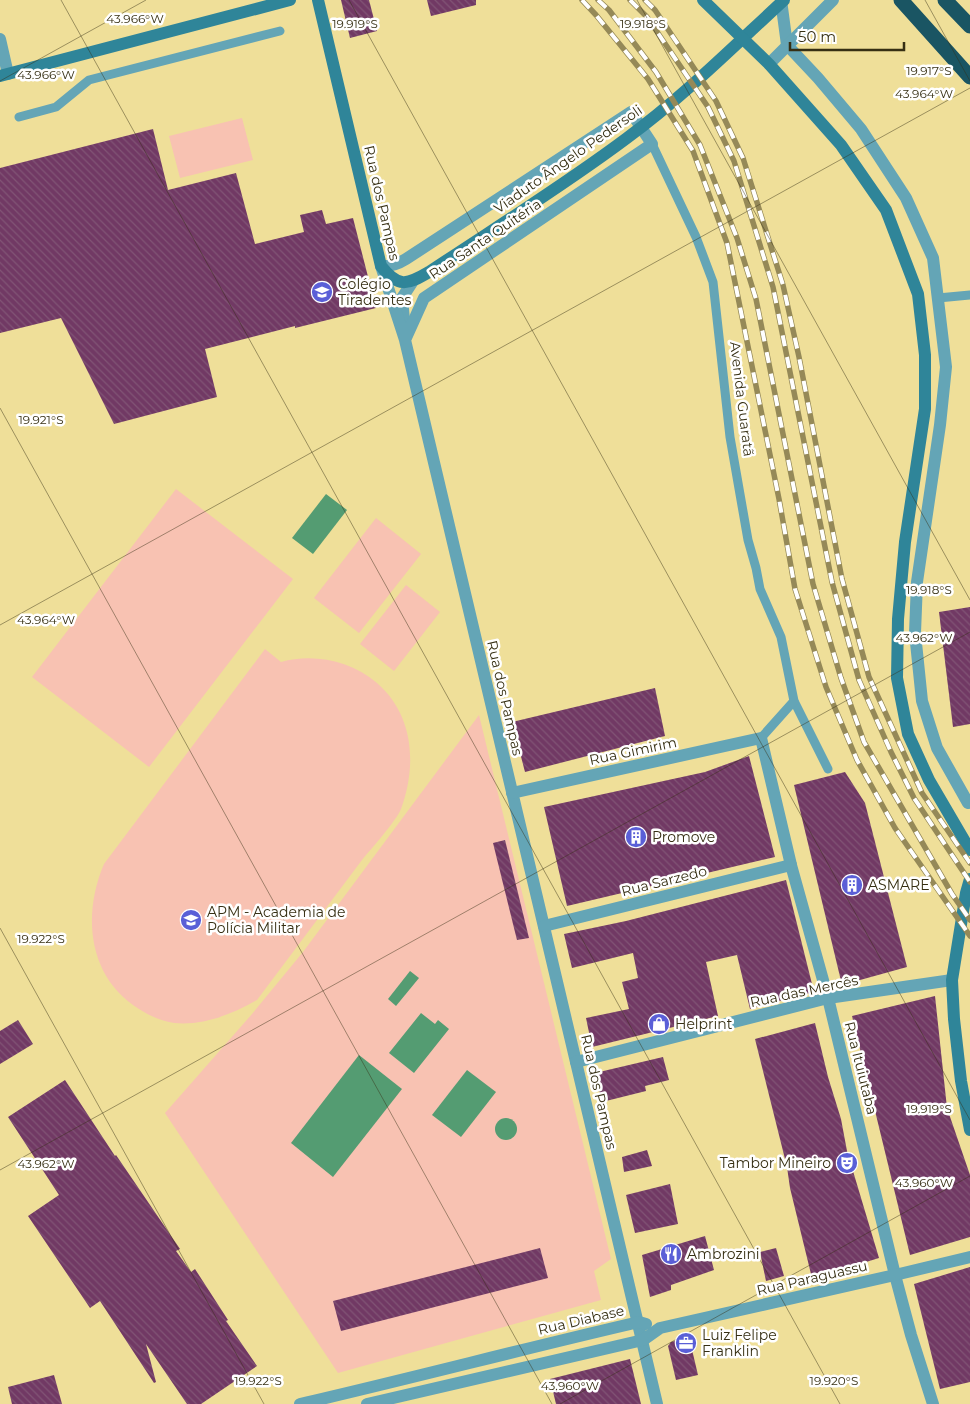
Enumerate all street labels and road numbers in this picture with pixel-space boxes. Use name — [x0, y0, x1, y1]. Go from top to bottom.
street label: Viaduto Ângelo Pedersoli — [490, 101, 646, 217]
street label: Rua dos Pampas — [360, 144, 404, 263]
street label: Rua Santa Quitéria — [426, 195, 544, 283]
street label: Avenida Guaratã — [726, 341, 758, 457]
street label: Rua dos Pampas — [483, 639, 527, 758]
street label: Rua Gimirim — [588, 733, 678, 769]
street label: Rua Sarzedo — [619, 862, 709, 900]
street label: Rua das Mercês — [748, 971, 860, 1011]
street label: Rua Ituiutaba — [841, 1020, 881, 1116]
street label: Rua dos Pampas — [577, 1033, 621, 1152]
street label: Rua Paraguassu — [755, 1256, 869, 1300]
street label: Rua Diabase — [536, 1301, 626, 1339]

